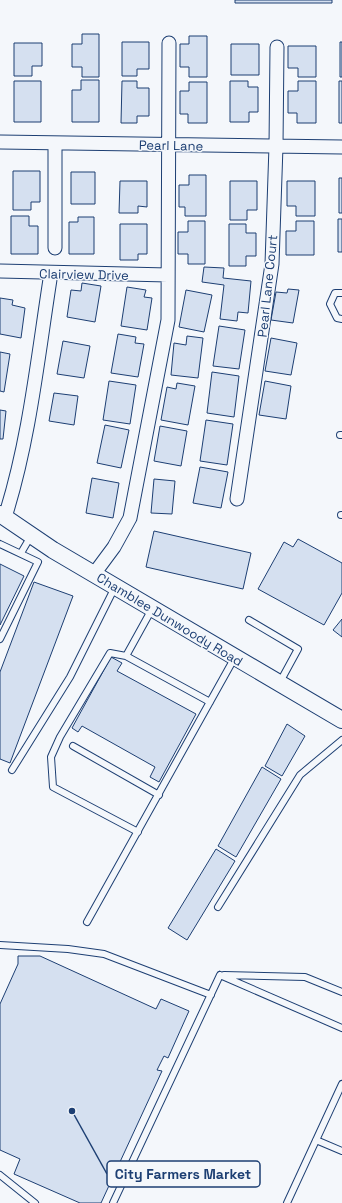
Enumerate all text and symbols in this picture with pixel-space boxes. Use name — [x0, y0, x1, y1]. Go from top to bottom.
street label: Pearl Lane — [139, 136, 203, 155]
street label: Pearl Lane Court — [254, 234, 281, 338]
street label: Clairview Drive — [39, 265, 129, 284]
street label: Chamblee Dunwoody Road — [94, 569, 246, 670]
callout: City Farmers Market — [107, 1161, 260, 1187]
text: City Farmers Market — [115, 1165, 251, 1183]

